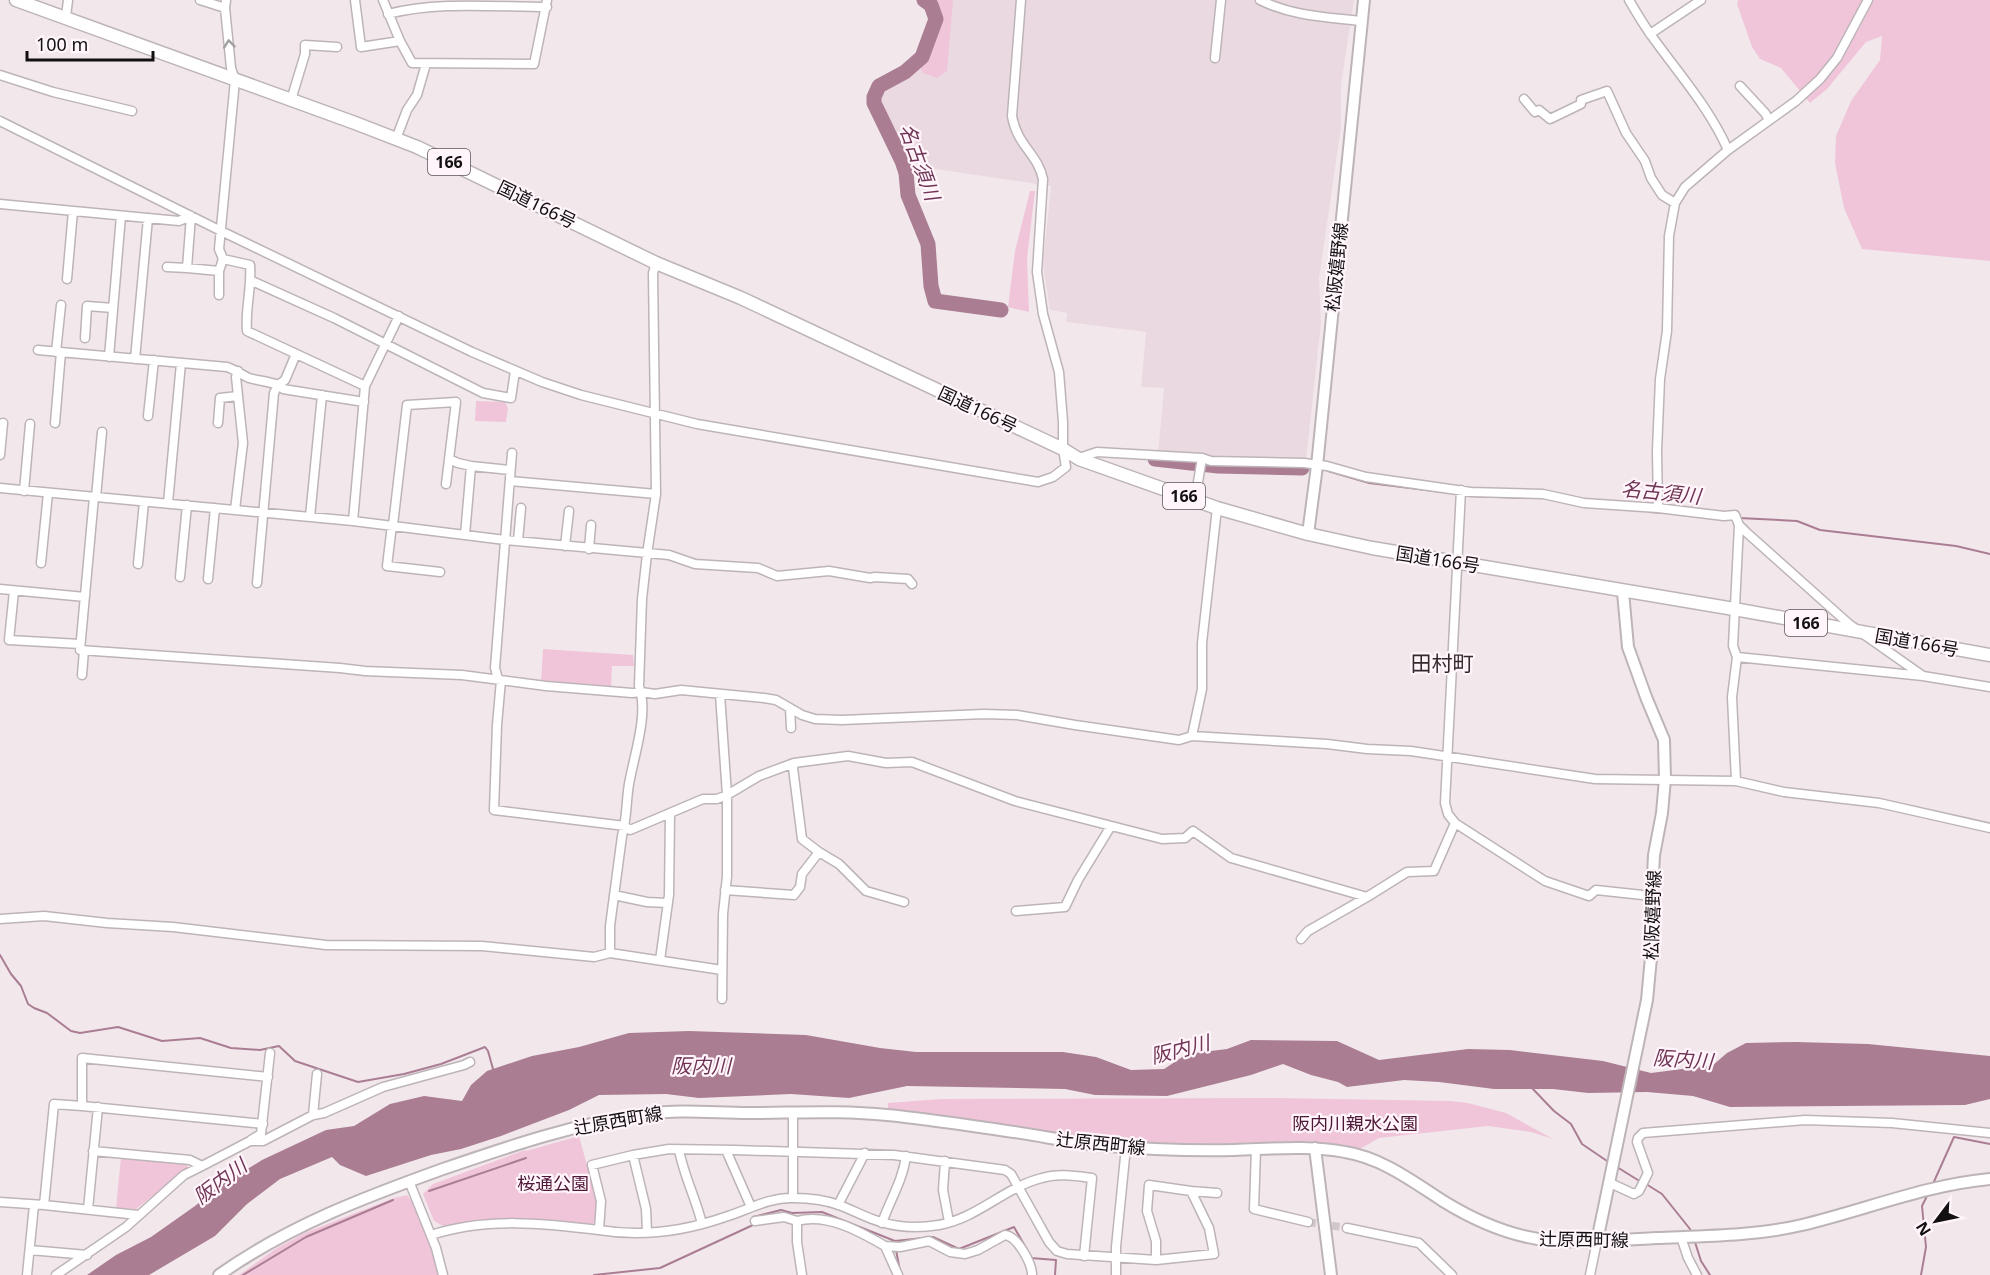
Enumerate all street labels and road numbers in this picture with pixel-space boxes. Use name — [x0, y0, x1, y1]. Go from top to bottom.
road number: 166 — [428, 149, 470, 175]
street label: 国道166号 — [494, 175, 580, 233]
street label: 松阪嬉野線 — [1319, 221, 1353, 313]
street label: 国道166号 — [934, 380, 1022, 438]
road number: 166 — [1163, 483, 1205, 509]
street label: 国道166号 — [1394, 541, 1482, 577]
road number: 166 — [1785, 610, 1827, 636]
street label: 国道166号 — [1873, 623, 1961, 661]
street label: 松阪嬉野線 — [1638, 870, 1666, 960]
street label: 辻原西町線 — [572, 1100, 664, 1140]
street label: 辻原西町線 — [1055, 1126, 1147, 1160]
street label: 辻原西町線 — [1539, 1226, 1629, 1252]

